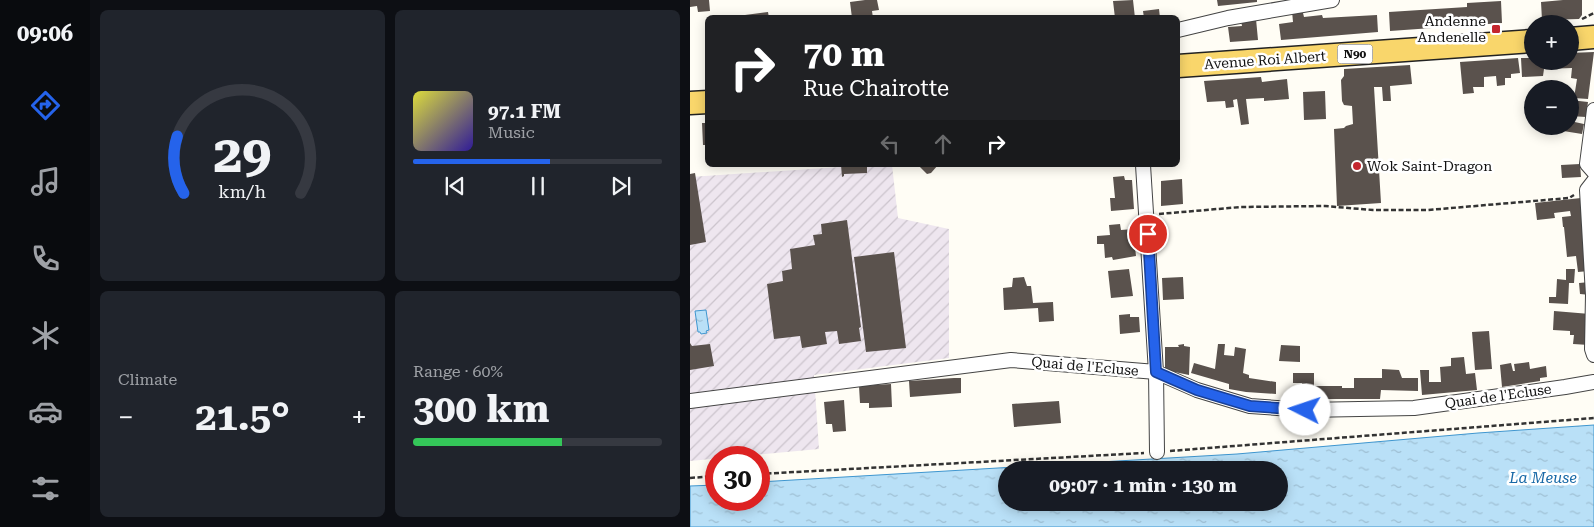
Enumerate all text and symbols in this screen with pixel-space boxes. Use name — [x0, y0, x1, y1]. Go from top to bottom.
place label: Andenne Andenelle — [1418, 13, 1486, 45]
map controls — [1524, 15, 1579, 135]
button: + — [1524, 15, 1579, 70]
text: 09:06 — [17, 21, 73, 46]
marker: Andenne Andenelle — [1490, 23, 1502, 35]
text: 70 m — [803, 34, 885, 75]
icon: right — [720, 35, 785, 100]
road number: N90 — [1338, 44, 1372, 64]
street label: Avenue Roi Albert — [1204, 48, 1326, 72]
text: Rue Chairotte — [803, 76, 949, 101]
button: − — [1524, 80, 1579, 135]
icon: directions — [28, 88, 63, 123]
text: 97.1 FM — [488, 100, 561, 123]
text: Music — [488, 123, 535, 142]
text: 29 — [213, 124, 272, 185]
icon: left — [876, 130, 904, 158]
icon: ahead — [929, 130, 957, 158]
icon: right — [982, 130, 1010, 158]
place label: Wok Saint-Dragon — [1367, 158, 1492, 174]
marker: Wok Saint-Dragon — [1351, 160, 1363, 172]
icon: music — [28, 164, 63, 199]
icon: previous — [441, 172, 469, 200]
icon: pause — [524, 172, 552, 200]
icon: next — [607, 172, 635, 200]
text: km/h — [219, 181, 267, 202]
pin — [1127, 213, 1169, 255]
icon: arrive — [1134, 220, 1162, 248]
icon: phone — [28, 241, 63, 276]
icon: climate — [28, 318, 63, 353]
street label: Quai de l'Ecluse — [1031, 353, 1140, 379]
text: Range · 60% — [413, 362, 503, 381]
text: Climate — [118, 370, 177, 389]
street label: Quai de l'Ecluse — [1444, 381, 1553, 411]
position arrow — [1278, 383, 1330, 435]
text: 300 km — [413, 387, 549, 431]
icon: car — [28, 394, 63, 429]
text: 21.5° — [195, 395, 290, 439]
text: − — [118, 401, 134, 434]
text: + — [351, 401, 367, 434]
speed limit sign: 30 — [705, 446, 770, 511]
water label: La Meuse — [1508, 469, 1577, 487]
icon: filters — [28, 471, 63, 506]
text: 09:07 · 1 min · 130 m — [1049, 474, 1237, 497]

